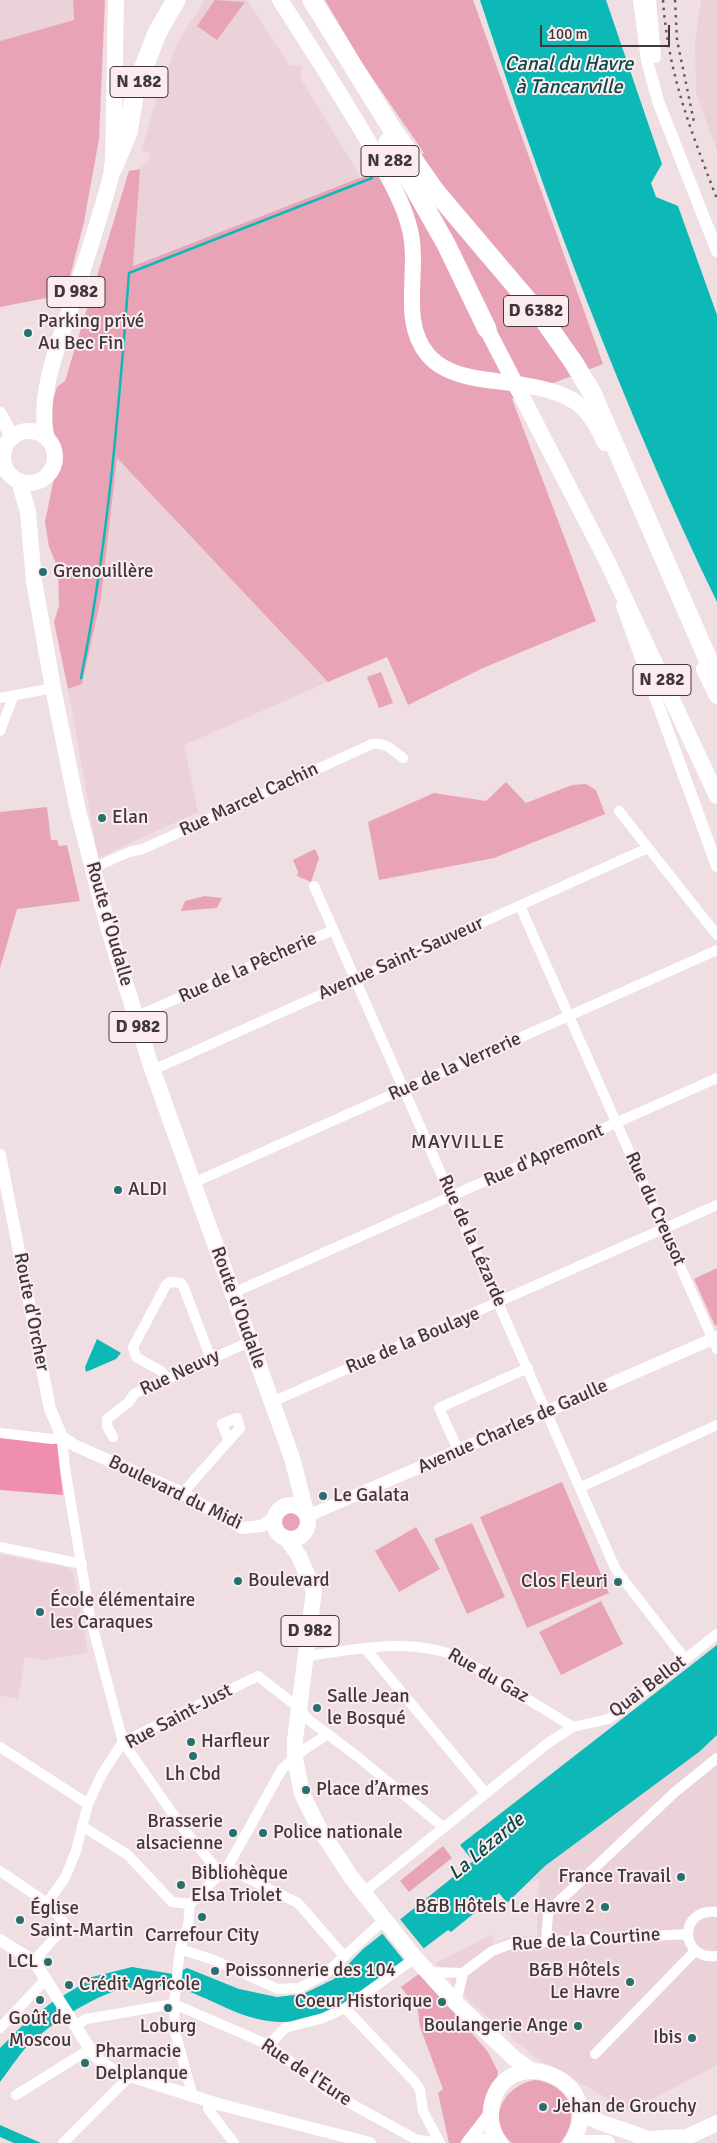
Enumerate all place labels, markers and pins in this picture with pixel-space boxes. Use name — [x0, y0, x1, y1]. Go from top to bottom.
place label: Parking privé Au Bec Fin — [38, 311, 144, 355]
marker: Parking privé Au Bec Fin — [22, 327, 34, 339]
place label: Grenouillère — [53, 561, 153, 583]
marker: Grenouillère — [37, 566, 49, 578]
place label: Elan — [112, 807, 148, 829]
marker: Elan — [96, 812, 108, 824]
place label: ALDI — [128, 1179, 167, 1201]
marker: ALDI — [112, 1184, 124, 1196]
place label: Le Galata — [333, 1485, 409, 1507]
marker: Le Galata — [317, 1490, 329, 1502]
place label: Boulevard — [248, 1570, 330, 1592]
place label: Clos Fleuri — [521, 1571, 608, 1593]
marker: Boulevard — [232, 1575, 244, 1587]
marker: Clos Fleuri — [612, 1576, 624, 1588]
place label: École élémentaire les Caraques — [50, 1590, 195, 1634]
marker: École élémentaire les Caraques — [34, 1606, 46, 1618]
place label: Salle Jean le Bosqué — [327, 1686, 410, 1730]
marker: Salle Jean le Bosqué — [311, 1702, 323, 1714]
place label: Harfleur — [201, 1731, 269, 1753]
marker: Harfleur — [185, 1736, 197, 1748]
marker: Lh Cbd — [187, 1750, 199, 1762]
place label: Lh Cbd — [165, 1764, 221, 1786]
place label: Place d’Armes — [316, 1779, 429, 1801]
marker: Place d’Armes — [300, 1784, 312, 1796]
place label: Brasserie alsacienne — [136, 1811, 223, 1855]
place label: Police nationale — [273, 1822, 403, 1844]
marker: Brasserie alsacienne — [227, 1827, 239, 1839]
marker: Police nationale — [257, 1827, 269, 1839]
place label: Bibliohèque Elsa Triolet — [191, 1863, 288, 1907]
place label: France Travail — [559, 1866, 671, 1888]
marker: France Travail — [675, 1871, 687, 1883]
marker: Bibliohèque Elsa Triolet — [175, 1879, 187, 1891]
place label: B&B Hôtels Le Havre 2 — [415, 1896, 595, 1918]
place label: Église Saint-Martin — [30, 1898, 134, 1942]
marker: B&B Hôtels Le Havre 2 — [599, 1901, 611, 1913]
marker: Carrefour City — [196, 1911, 208, 1923]
marker: Église Saint-Martin — [14, 1914, 26, 1926]
place label: Carrefour City — [145, 1925, 259, 1947]
place label: LCL — [7, 1951, 38, 1973]
marker: LCL — [42, 1956, 54, 1968]
place label: Poissonnerie des 104 — [225, 1960, 396, 1982]
place label: B&B Hôtels Le Havre — [529, 1960, 620, 2004]
marker: Poissonnerie des 104 — [209, 1965, 221, 1977]
place label: Crédit Agricole — [79, 1974, 200, 1996]
marker: B&B Hôtels Le Havre — [624, 1976, 636, 1988]
marker: Crédit Agricole — [63, 1979, 75, 1991]
place label: Coeur Historique — [295, 1991, 432, 2013]
marker: Goût de Moscou — [34, 1994, 46, 2006]
marker: Coeur Historique — [436, 1996, 448, 2008]
marker: Loburg — [162, 2002, 174, 2014]
place label: Goût de Moscou — [9, 2008, 71, 2052]
place label: Boulangerie Ange — [423, 2015, 568, 2037]
place label: Loburg — [140, 2016, 196, 2038]
marker: Boulangerie Ange — [572, 2020, 584, 2032]
place label: Ibis — [653, 2027, 682, 2049]
marker: Ibis — [686, 2032, 698, 2044]
place label: Pharmacie Delplanque — [95, 2041, 188, 2085]
marker: Pharmacie Delplanque — [79, 2057, 91, 2069]
place label: Jehan de Grouchy — [553, 2096, 696, 2118]
marker: Jehan de Grouchy — [537, 2101, 549, 2113]

